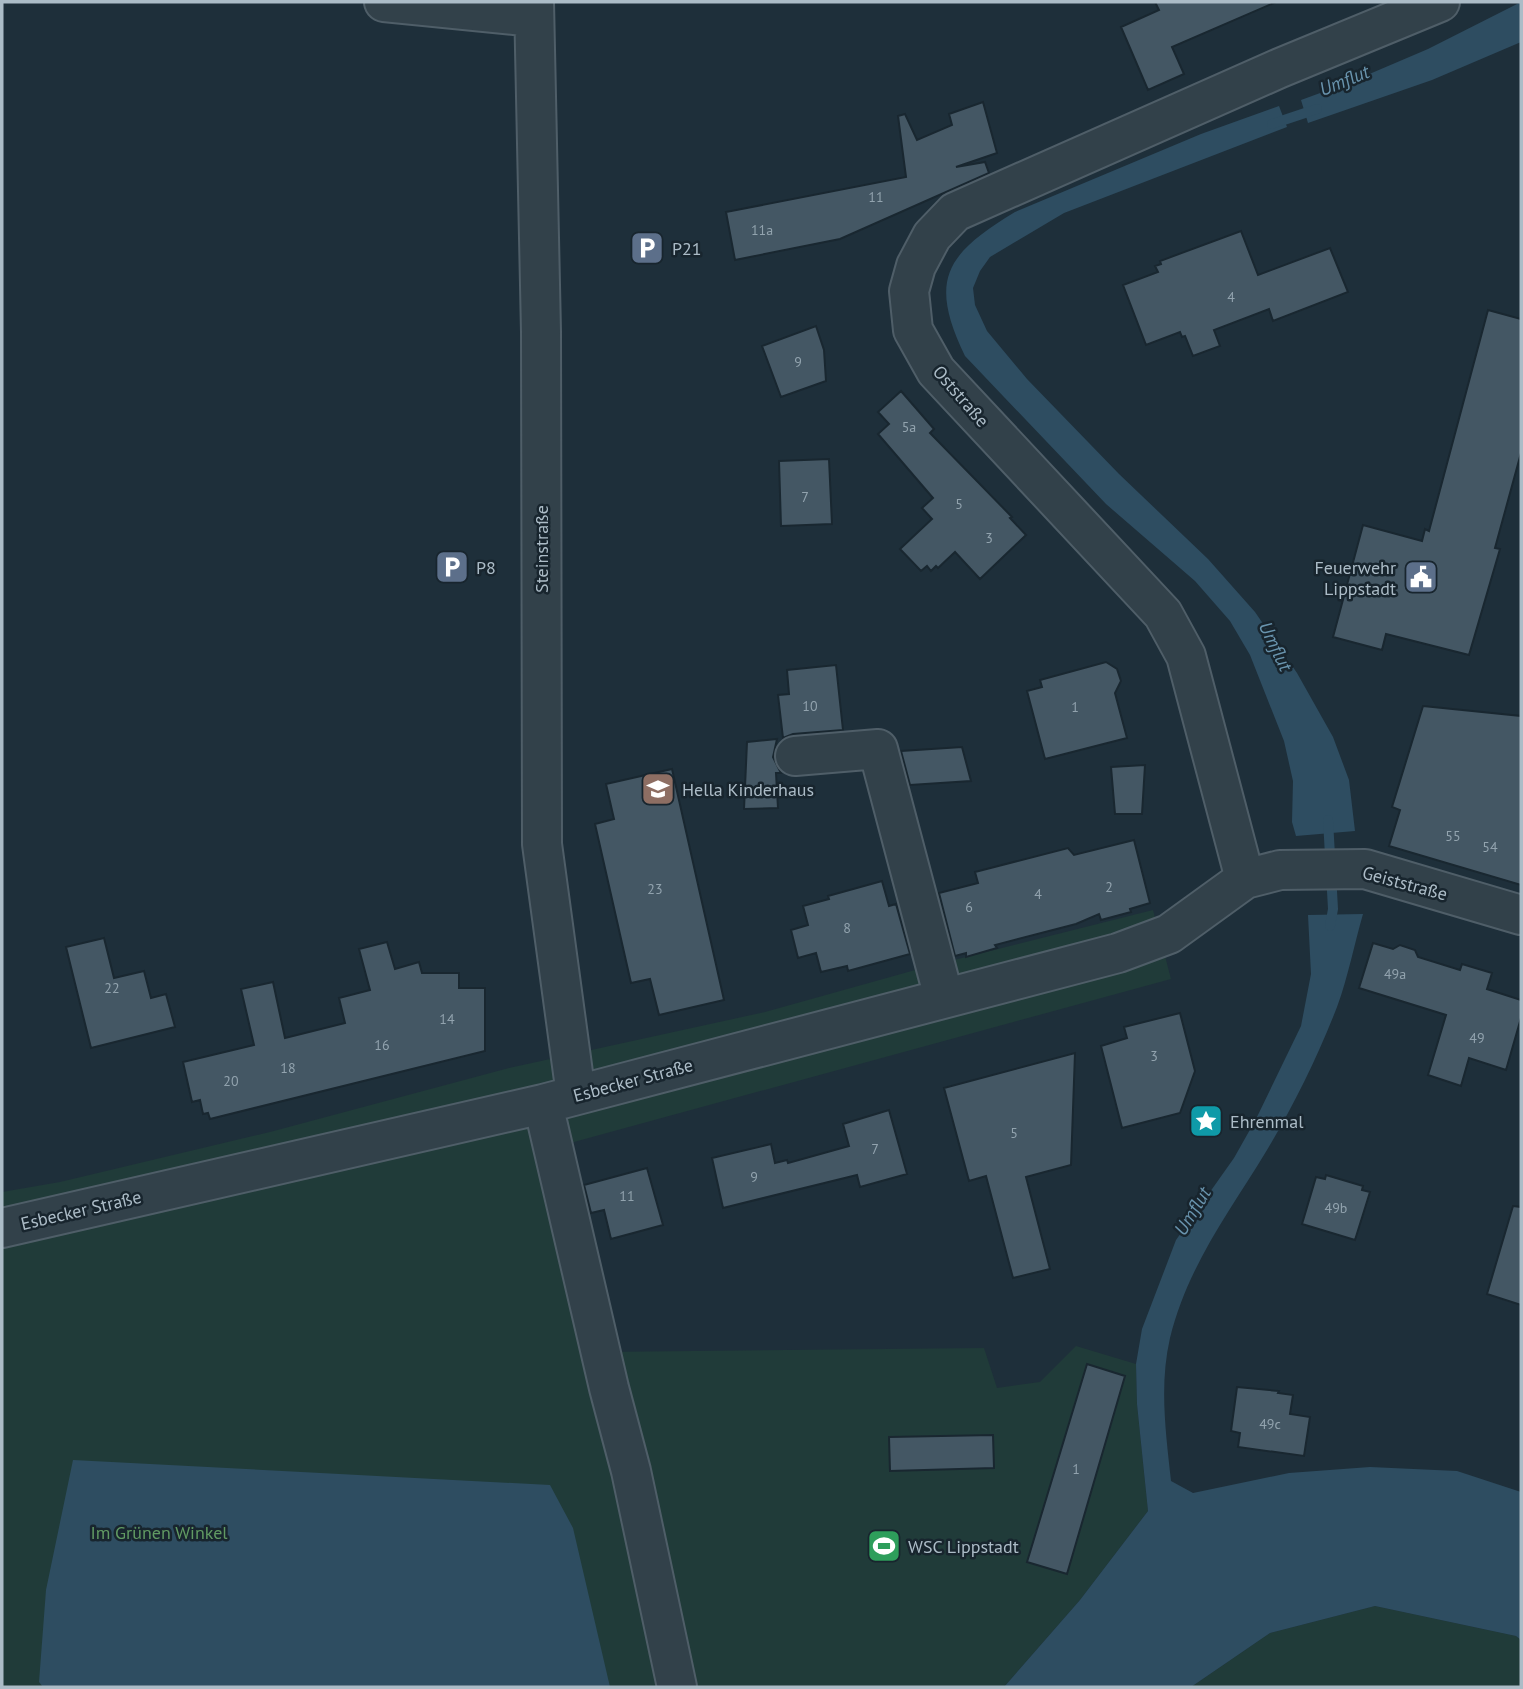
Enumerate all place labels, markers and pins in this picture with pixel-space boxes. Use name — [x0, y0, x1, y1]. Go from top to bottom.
parking icon: P21 — [628, 229, 666, 267]
place label: P21 — [672, 237, 702, 260]
parking icon: P8 — [433, 548, 471, 586]
place label: P8 — [476, 556, 496, 579]
place label: Feuerwehr Lippstadt — [1314, 556, 1396, 600]
public building icon: Feuerwehr Lippstadt — [1402, 558, 1440, 596]
school or university icon: Hella Kinderhaus — [639, 770, 677, 808]
place label: Hella Kinderhaus — [682, 778, 814, 801]
place icon: Ehrenmal — [1187, 1102, 1225, 1140]
place label: Ehrenmal — [1230, 1110, 1304, 1133]
sports icon: WSC Lippstadt — [865, 1527, 903, 1565]
place label: WSC Lippstadt — [908, 1535, 1019, 1558]

